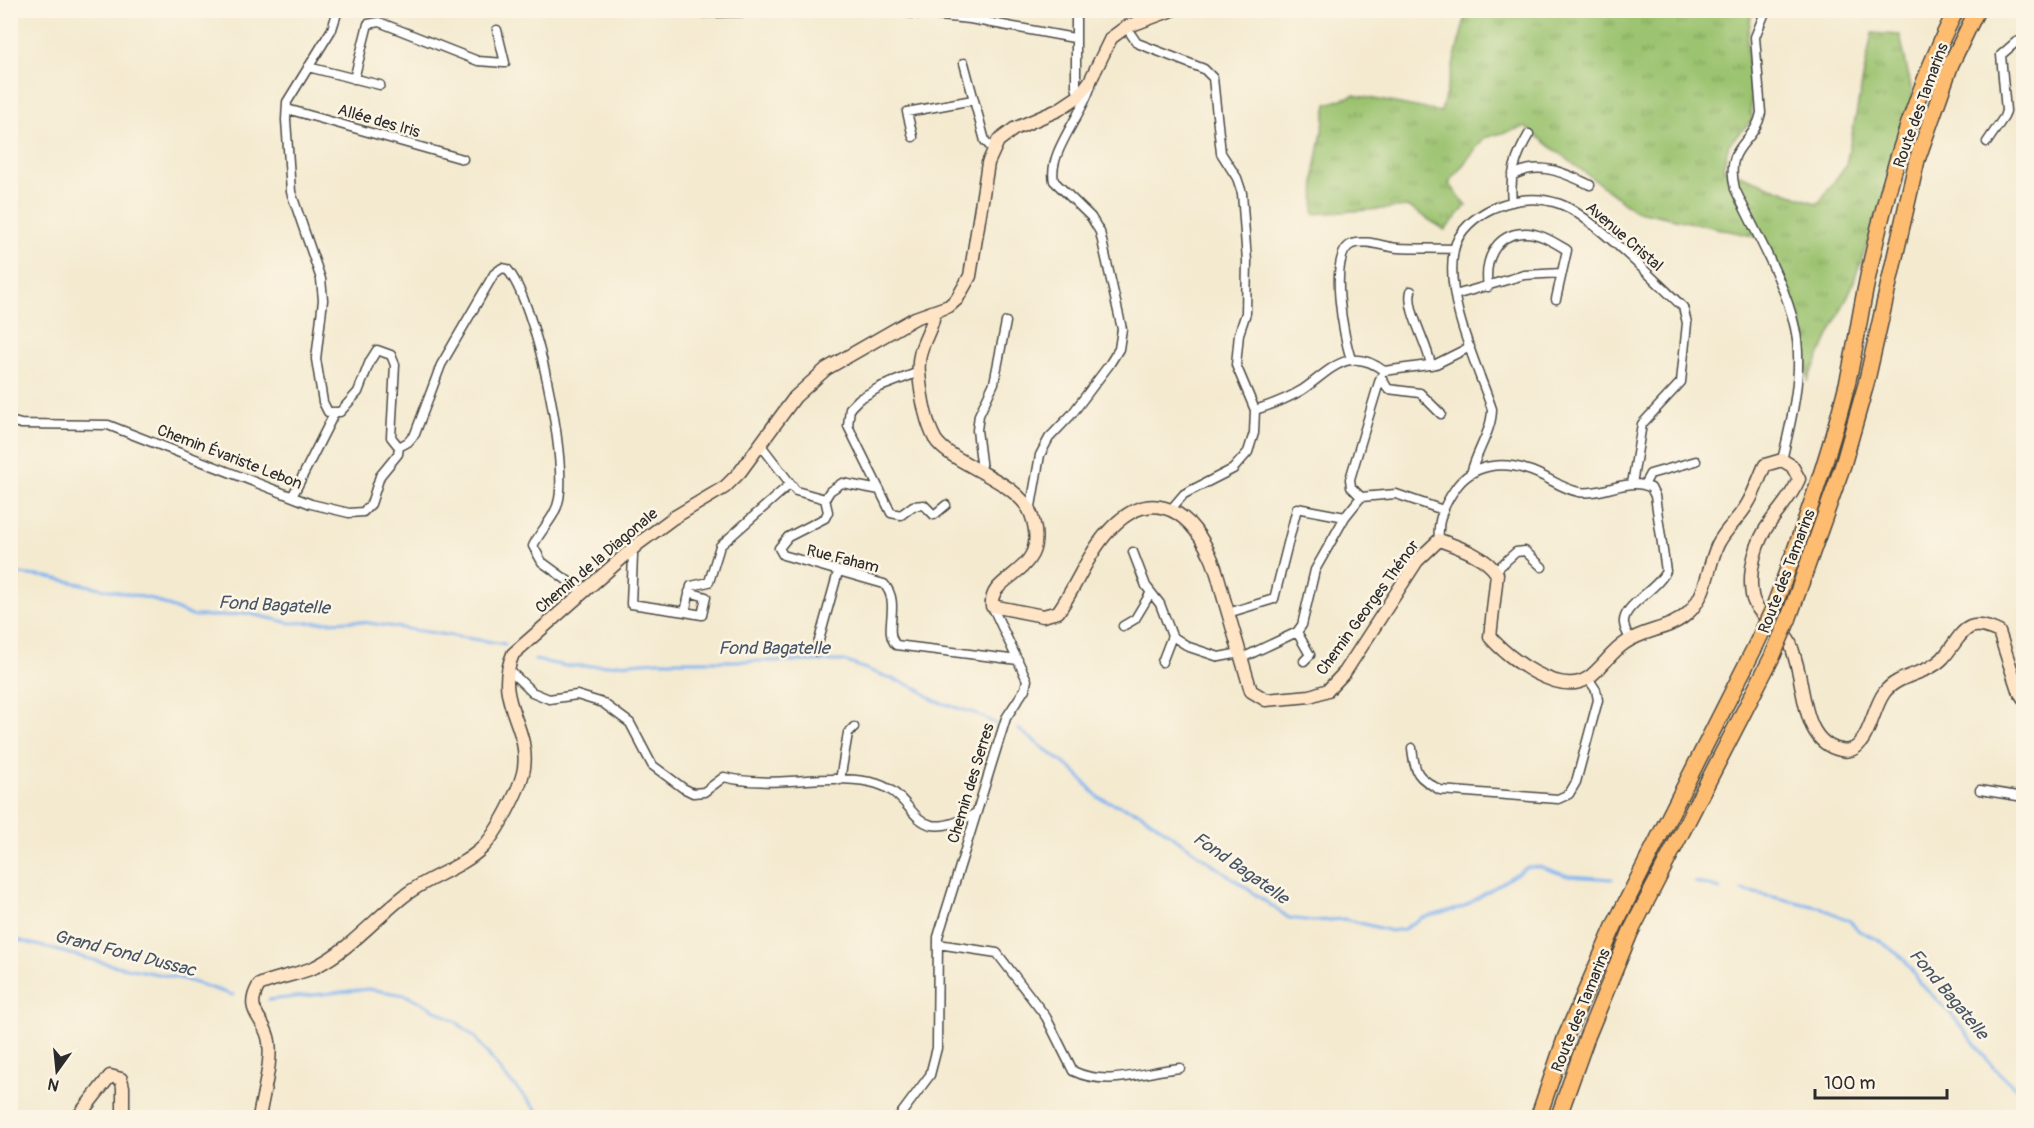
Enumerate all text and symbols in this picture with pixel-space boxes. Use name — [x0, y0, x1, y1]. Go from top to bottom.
street label: Route des Tamarins — [1889, 40, 1953, 171]
street label: Allée des Iris — [335, 100, 422, 142]
street label: Avenue Cristal — [1582, 198, 1667, 276]
street label: Chemin Évariste Lebon — [154, 420, 305, 494]
street label: Chemin de la Diagonale — [531, 504, 662, 618]
street label: Route des Tamarins — [1754, 506, 1820, 636]
street label: Chemin Georges Thénor — [1312, 536, 1424, 679]
street label: Rue Faham — [804, 540, 881, 578]
water label: Fond Bagatelle — [218, 591, 332, 620]
water label: Fond Bagatelle — [718, 637, 832, 660]
street label: Chemin des Serres — [943, 721, 999, 846]
water label: Fond Bagatelle — [1189, 827, 1295, 911]
water label: Grand Fond Dussac — [52, 925, 199, 982]
water label: Fond Bagatelle — [1904, 944, 1995, 1046]
street label: Route des Tamarins — [1547, 946, 1615, 1075]
north arrow — [27, 1041, 87, 1101]
scale bar — [1815, 1062, 1947, 1100]
text: 100 m — [1824, 1072, 1876, 1095]
text: N — [45, 1073, 61, 1096]

